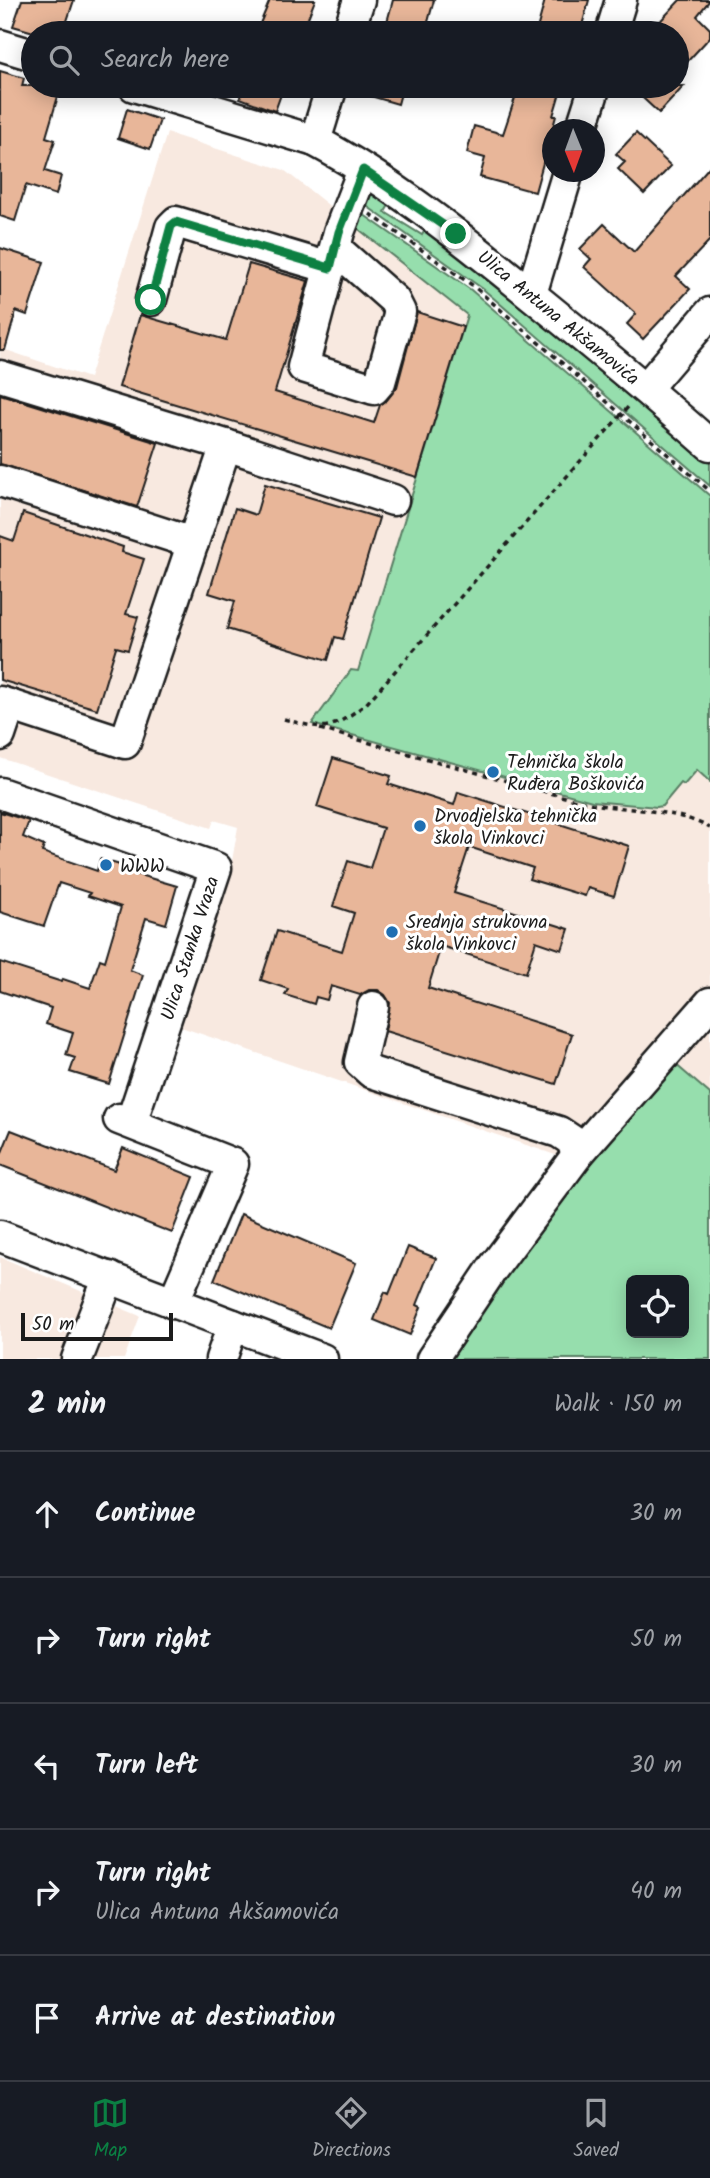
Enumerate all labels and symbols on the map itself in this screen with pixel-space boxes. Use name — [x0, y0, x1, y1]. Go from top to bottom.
north arrow — [542, 119, 605, 182]
route end — [440, 218, 471, 249]
street label: Ulica Antuna Akšamovića — [470, 243, 645, 394]
route start — [135, 284, 166, 315]
place label: Tehnička škola Ruđera Boškovića — [507, 748, 645, 800]
marker: Tehnička škola Ruđera Boškovića — [485, 764, 501, 780]
place label: Drvodjelska tehnička škola Vinkovci — [434, 802, 597, 854]
marker: Drvodjelska tehnička škola Vinkovci — [412, 818, 428, 834]
place label: WWW — [120, 852, 165, 882]
marker: WWW — [98, 857, 114, 873]
street label: Ulica Stanka Vraza — [153, 873, 228, 1025]
place label: Srednja strukovna škola Vinkovci — [406, 908, 547, 960]
marker: Srednja strukovna škola Vinkovci — [384, 924, 400, 940]
scale bar — [21, 1310, 173, 1342]

